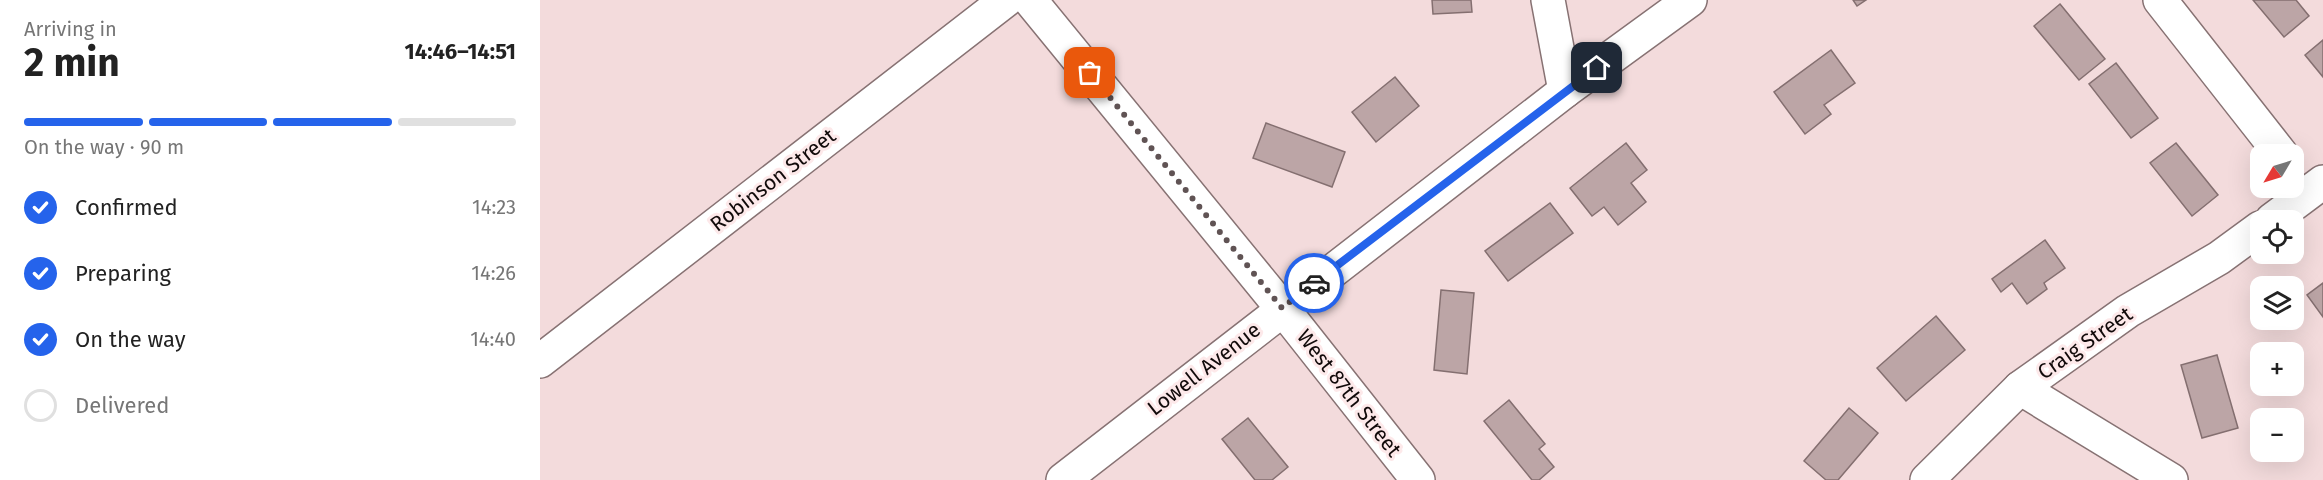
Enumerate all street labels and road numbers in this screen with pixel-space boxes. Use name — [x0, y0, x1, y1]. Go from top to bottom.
street label: Robinson Street — [705, 123, 841, 237]
street label: Craig Street — [2033, 301, 2138, 385]
street label: Lowell Avenue — [1142, 317, 1266, 421]
street label: West 87th Street — [1291, 324, 1407, 462]

